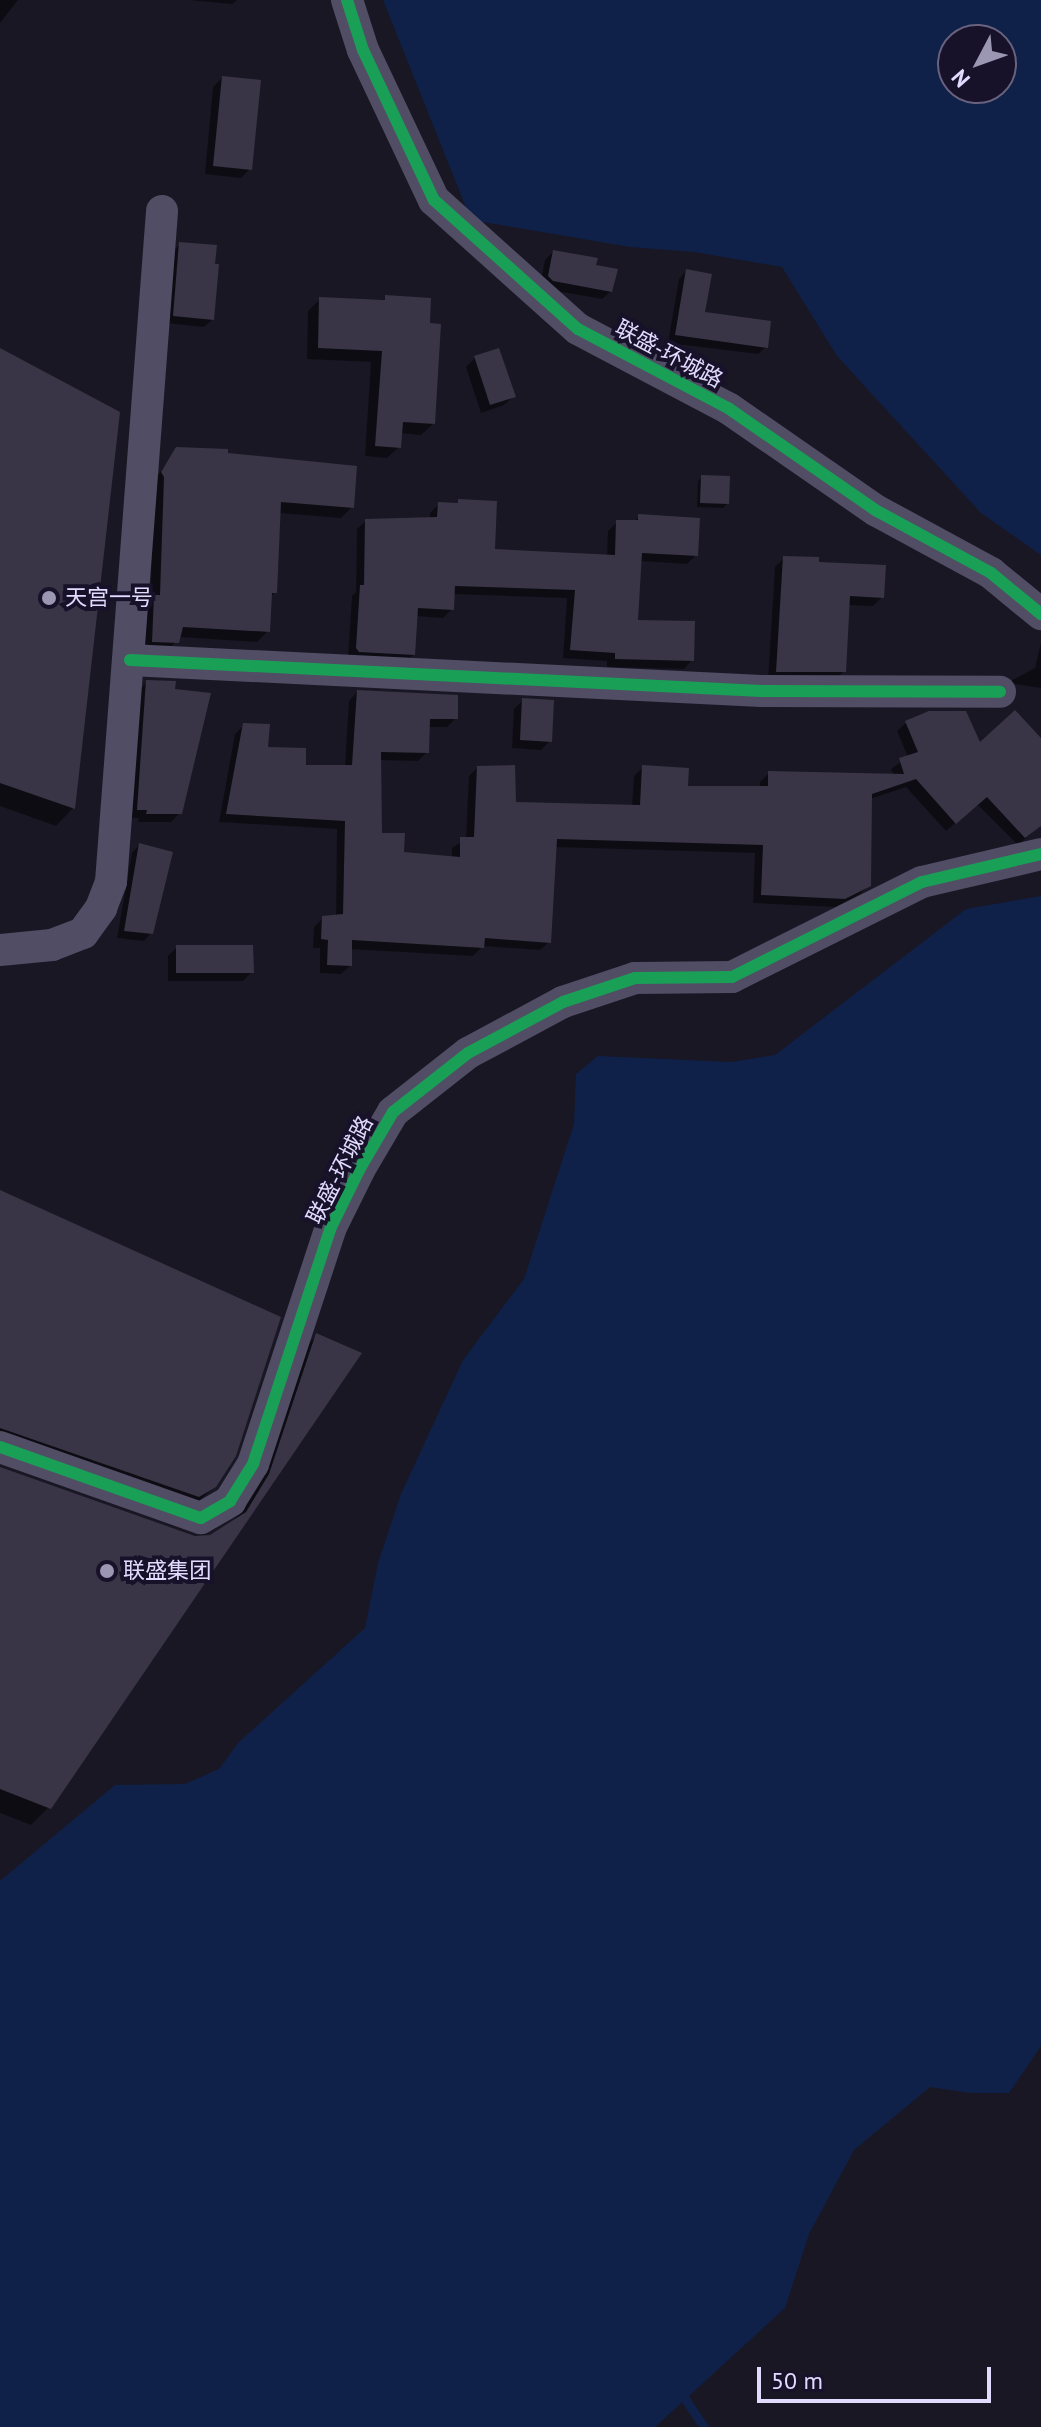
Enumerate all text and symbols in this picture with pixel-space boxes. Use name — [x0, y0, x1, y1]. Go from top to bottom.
north arrow — [937, 24, 1017, 104]
text: N — [945, 64, 976, 93]
street label: 联盛-环城路 — [611, 315, 727, 393]
place label: 天宫一号 — [65, 585, 153, 611]
marker: 天宫一号 — [40, 589, 58, 607]
street label: 联盛-环城路 — [301, 1111, 379, 1229]
place label: 联盛集团 — [123, 1558, 211, 1584]
marker: 联盛集团 — [98, 1562, 116, 1580]
scale bar — [761, 2351, 995, 2401]
text: 50 m — [771, 2365, 823, 2396]

